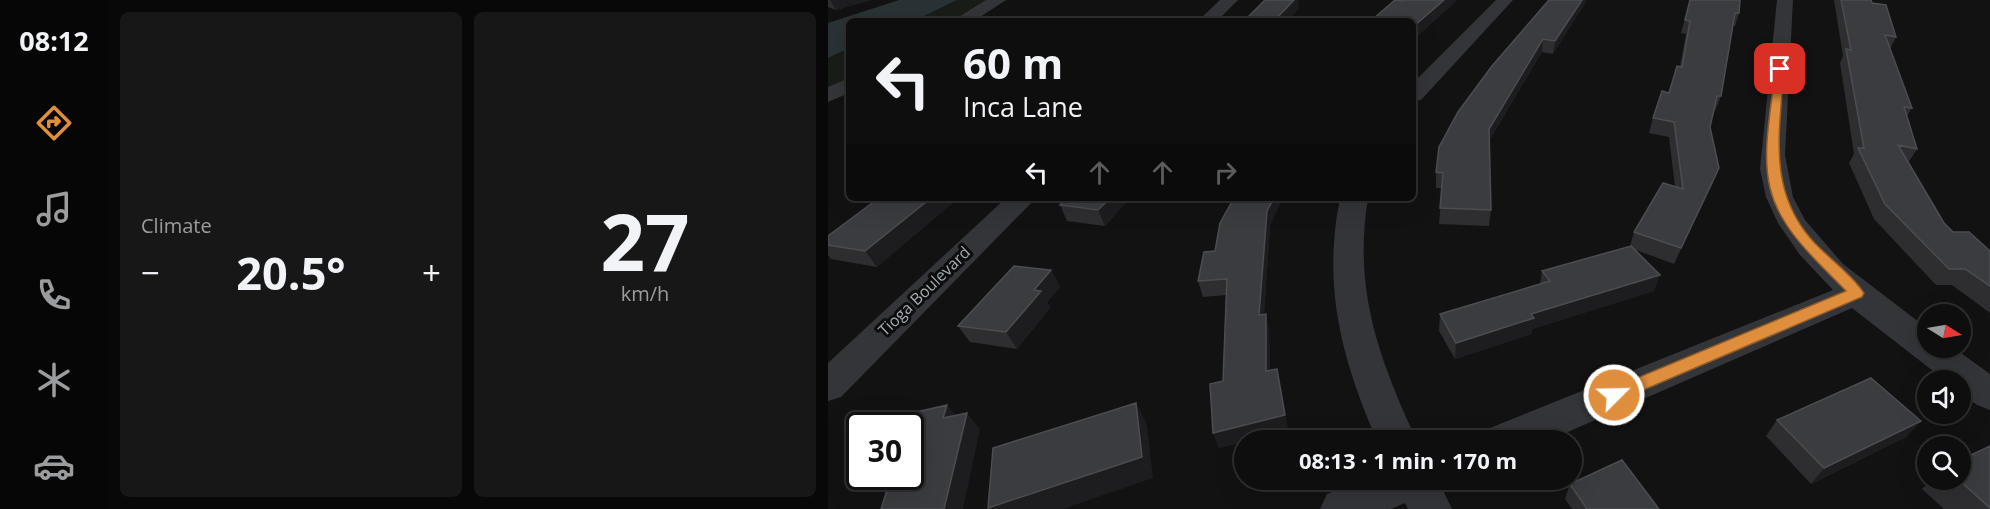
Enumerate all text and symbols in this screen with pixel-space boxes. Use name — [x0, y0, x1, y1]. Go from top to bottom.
text: 08:12 — [19, 22, 89, 59]
text: 60 m — [963, 34, 1063, 91]
icon: left — [864, 42, 942, 120]
pin — [1754, 43, 1805, 94]
icon: arrive — [1763, 52, 1796, 85]
text: Inca Lane — [963, 88, 1083, 125]
icon: directions — [33, 102, 75, 144]
icon: left — [1020, 156, 1053, 189]
icon: ahead — [1083, 156, 1116, 189]
icon: ahead — [1146, 156, 1179, 189]
icon: right — [1209, 156, 1242, 189]
icon: music — [33, 188, 75, 230]
text: 27 — [600, 188, 690, 294]
text: Climate — [141, 212, 212, 239]
street label: Tioga Boulevard — [873, 241, 975, 341]
text: 20.5° — [236, 242, 346, 303]
text: − — [141, 250, 160, 295]
text: + — [422, 250, 441, 295]
icon: phone — [33, 274, 75, 316]
text: km/h — [621, 280, 669, 307]
north arrow — [1917, 304, 1971, 358]
map controls — [1917, 304, 1971, 490]
icon: climate — [33, 359, 75, 401]
position arrow — [1582, 363, 1646, 427]
button: sound — [1917, 370, 1971, 424]
speed limit sign: 30 — [846, 412, 924, 490]
button: search — [1917, 436, 1971, 490]
icon: car — [33, 445, 75, 487]
text: 08:13 · 1 min · 170 m — [1299, 445, 1517, 475]

